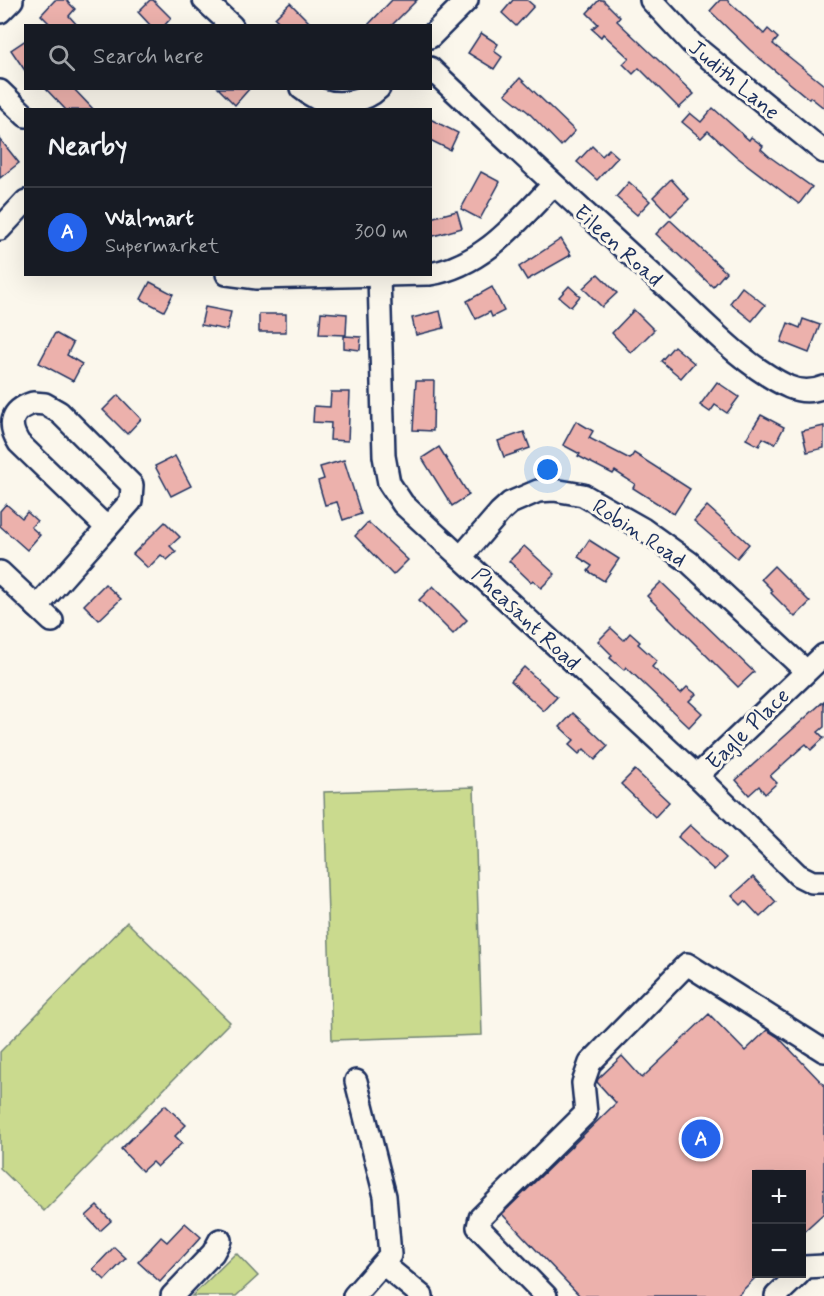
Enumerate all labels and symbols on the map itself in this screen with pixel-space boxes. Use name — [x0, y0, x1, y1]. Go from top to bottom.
street label: Judith Lane — [682, 34, 785, 127]
street label: Eileen Road — [567, 199, 668, 294]
your location — [533, 455, 562, 484]
street label: Robin Road — [587, 493, 691, 574]
street label: Pheasant Road — [465, 562, 586, 677]
street label: Eagle Place — [701, 683, 797, 777]
pin: A — [682, 1116, 720, 1162]

